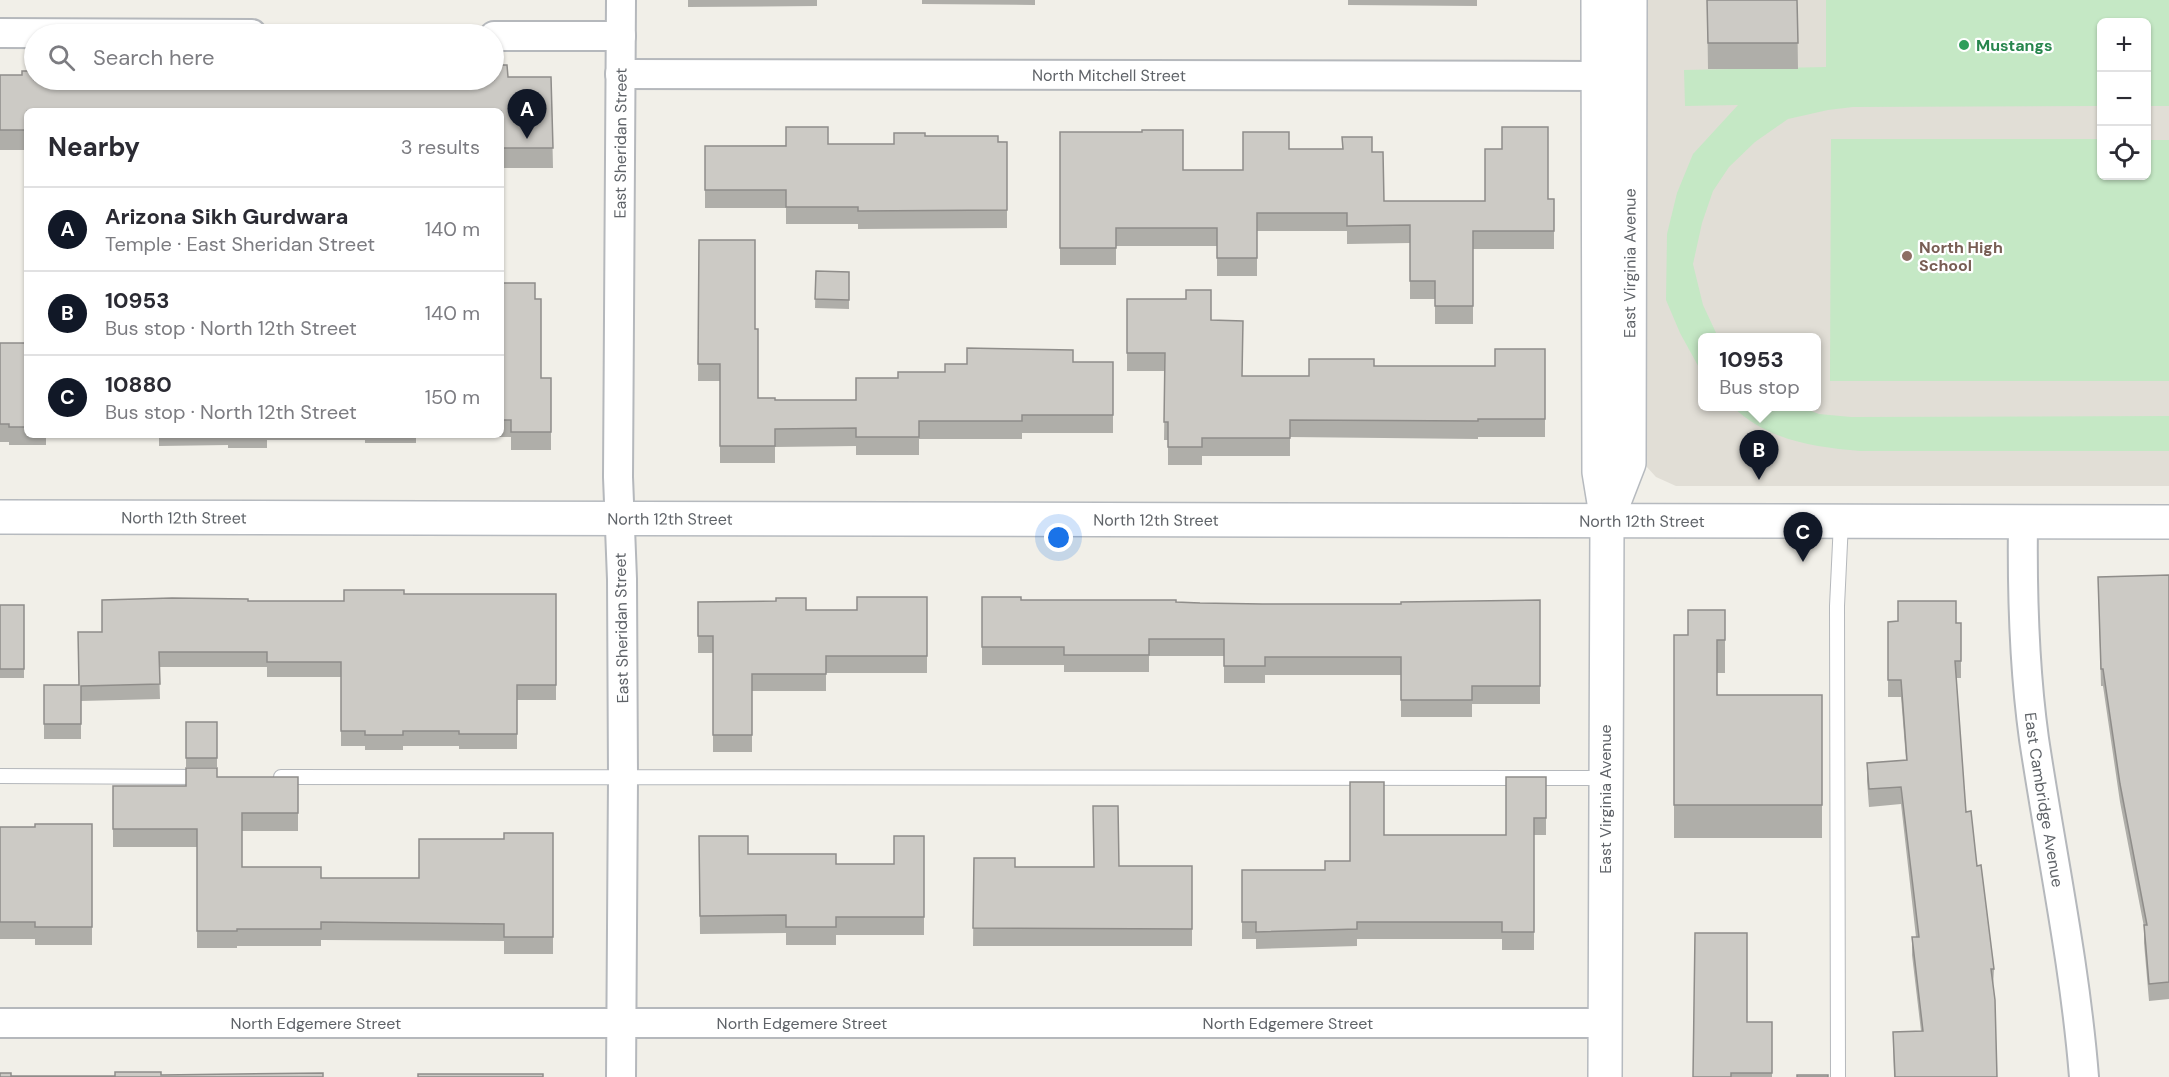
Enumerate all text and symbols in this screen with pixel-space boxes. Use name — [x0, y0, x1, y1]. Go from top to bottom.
map controls — [2097, 18, 2151, 180]
button: + — [2097, 18, 2151, 72]
search box — [24, 24, 504, 90]
place label: Mustangs — [1976, 35, 2053, 56]
marker: Mustangs — [1957, 38, 1971, 52]
icon: search — [45, 41, 78, 74]
text: Search here — [93, 43, 214, 72]
street label: North Mitchell Street — [1032, 65, 1186, 86]
street label: East Sheridan Street — [610, 68, 632, 219]
button: − — [2097, 72, 2151, 126]
pin: A — [508, 90, 546, 139]
button: locate — [2097, 126, 2151, 180]
text: Nearby — [48, 130, 140, 164]
text: 3 results — [401, 134, 480, 160]
street label: East Virginia Avenue — [1619, 188, 1641, 338]
text: Arizona Sikh Gurdwara — [105, 202, 348, 231]
text: A — [60, 216, 75, 242]
text: 140 m — [425, 216, 480, 242]
text: Temple · East Sheridan Street — [105, 231, 375, 257]
place label: North High School — [1919, 237, 2003, 276]
marker: North High School — [1900, 249, 1914, 263]
text: 10953 — [105, 286, 169, 315]
text: B — [61, 300, 74, 326]
text: 140 m — [425, 300, 480, 326]
text: Bus stop · North 12th Street — [105, 315, 357, 341]
popup — [1698, 333, 1821, 411]
text: 10953 — [1719, 345, 1784, 374]
text: 10880 — [105, 370, 172, 399]
text: Bus stop — [1719, 374, 1800, 400]
text: C — [60, 384, 75, 410]
text: 150 m — [425, 384, 480, 410]
text: Bus stop · North 12th Street — [105, 399, 357, 425]
pin: B — [1740, 430, 1778, 480]
street label: North 12th Street — [121, 507, 247, 529]
street label: North 12th Street — [607, 508, 733, 530]
street label: North 12th Street — [1093, 510, 1219, 531]
street label: North 12th Street — [1579, 511, 1705, 532]
pin: C — [1784, 512, 1822, 562]
your location — [1044, 523, 1073, 552]
street label: East Sheridan Street — [610, 552, 633, 704]
street label: East Cambridge Avenue — [2020, 711, 2068, 889]
street label: East Virginia Avenue — [1595, 724, 1616, 874]
street label: North Edgemere Street — [231, 1013, 401, 1034]
street label: North Edgemere Street — [717, 1013, 887, 1034]
street label: North Edgemere Street — [1203, 1013, 1373, 1034]

